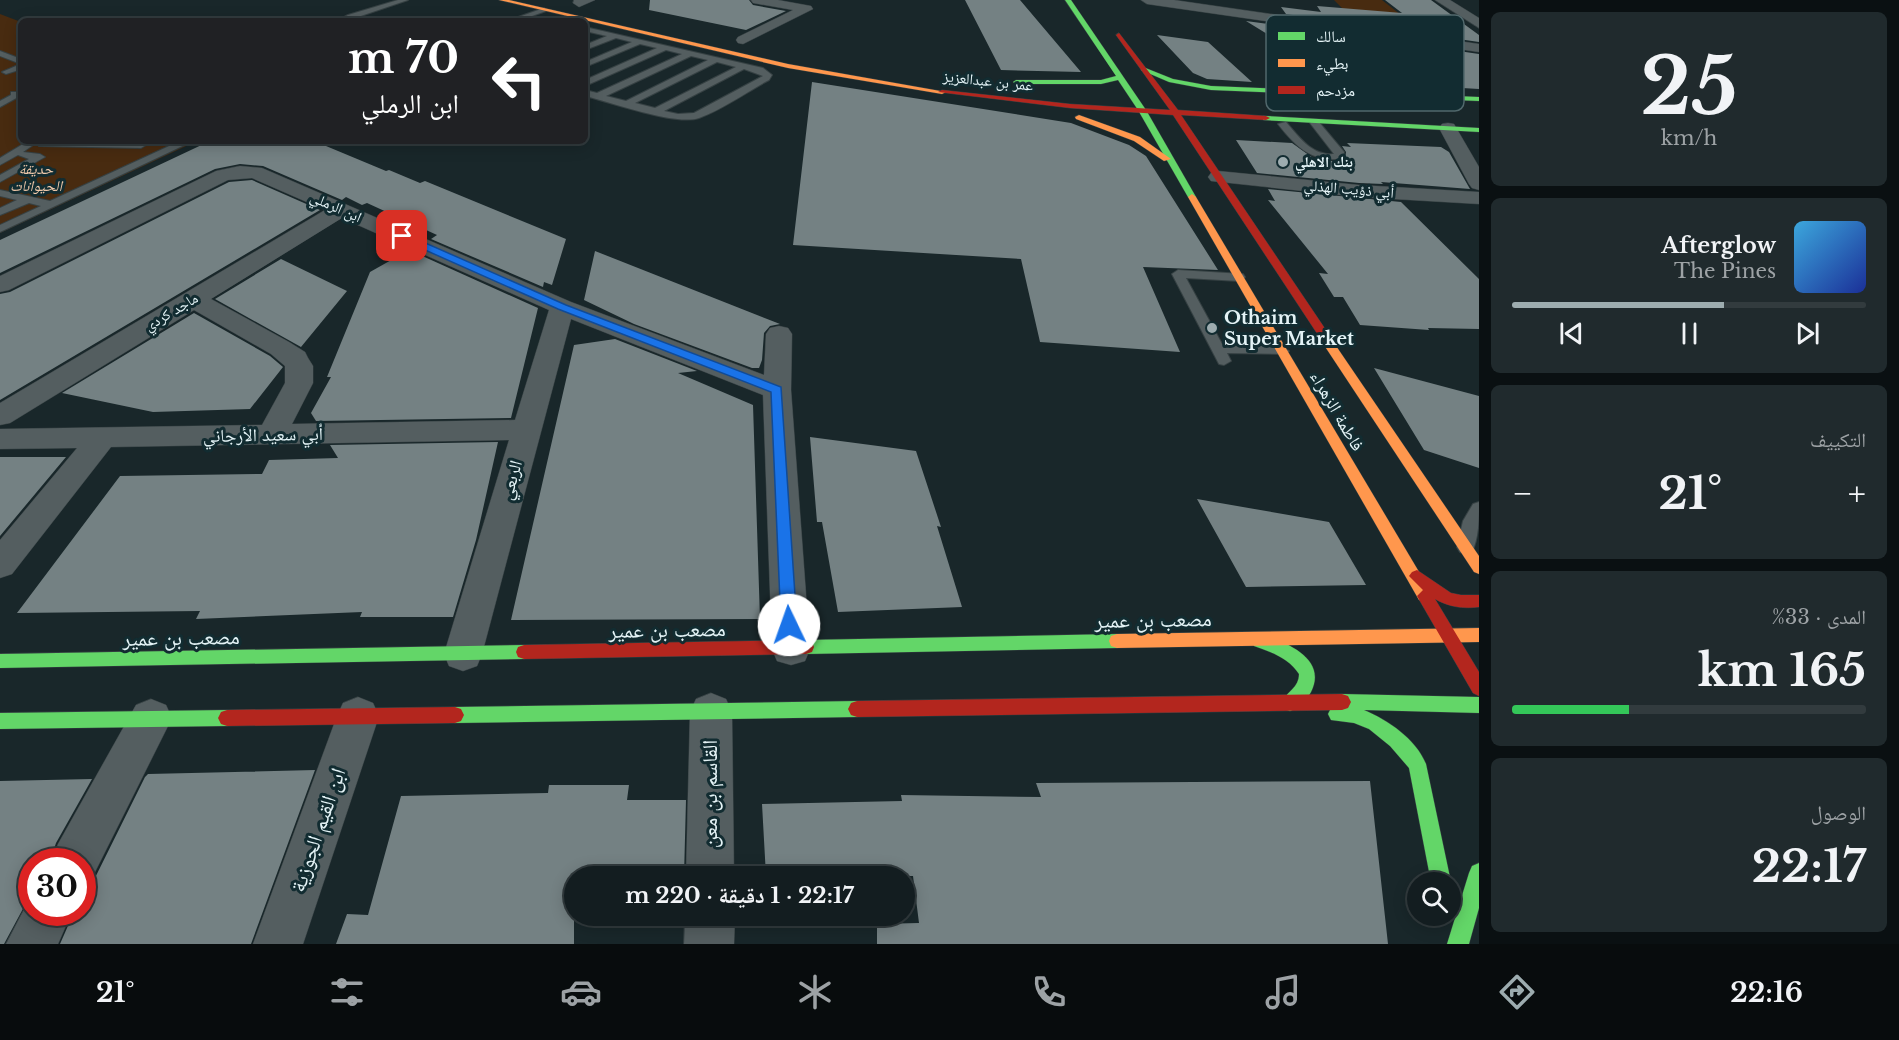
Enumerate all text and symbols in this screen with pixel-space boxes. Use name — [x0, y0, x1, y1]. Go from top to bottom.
legend — [1266, 15, 1464, 111]
text: سالك — [1316, 26, 1346, 46]
text: 70 m — [348, 32, 459, 84]
text: 25 — [1640, 38, 1738, 135]
icon: left — [480, 42, 558, 120]
text: بطيء — [1316, 53, 1348, 76]
street label: عمر بن عبدالعزيز — [941, 66, 1035, 96]
text: مزدحم — [1316, 80, 1355, 101]
text: ابن الرملي — [361, 87, 459, 120]
text: km/h — [1661, 126, 1717, 150]
place label: بنك الاهلي — [1295, 152, 1353, 174]
marker: بنك الاهلي — [1276, 155, 1290, 169]
park label: حديقة الحيوانات — [10, 159, 64, 195]
street label: أبي ذؤيب الهذلي — [1303, 175, 1395, 205]
street label: ابن الرملي — [306, 187, 365, 229]
pin — [376, 210, 427, 261]
icon: arrive — [385, 219, 418, 252]
text: Afterglow — [1661, 232, 1776, 259]
text: The Pines — [1674, 259, 1776, 283]
street label: ماجد كردي — [140, 288, 203, 337]
place label: Othaim Super Market — [1224, 307, 1354, 350]
icon: previous — [1555, 317, 1588, 350]
icon: pause — [1673, 317, 1706, 350]
icon: next — [1791, 317, 1824, 350]
marker: Othaim Super Market — [1205, 321, 1219, 335]
street label: فاطمة الزهراء — [1305, 367, 1369, 455]
street label: أبي سعيد الأرجاني — [203, 423, 323, 451]
text: التكييف — [1810, 428, 1866, 452]
street label: الربعي — [495, 458, 531, 503]
text: 21° — [1658, 465, 1722, 521]
text: − — [1512, 473, 1533, 514]
text: + — [1848, 473, 1866, 514]
position arrow — [757, 593, 821, 657]
text: المدى · 33% — [1772, 605, 1866, 629]
street label: مصعب بن عمير — [1093, 606, 1212, 634]
street label: مصعب بن عمير — [607, 616, 726, 644]
street label: مصعب بن عمير — [121, 624, 240, 652]
text: 165 km — [1698, 642, 1866, 698]
street label: القاسم بن معن — [697, 740, 724, 848]
street label: ابن القيم الجوزية — [285, 765, 352, 896]
text: الوصول — [1811, 801, 1866, 825]
text: 22:17 — [1752, 838, 1866, 894]
speed limit sign: 30 — [18, 848, 96, 926]
map controls — [1407, 872, 1461, 926]
button: search — [1407, 872, 1461, 926]
text: 22:17 · 1 دقيقة · 220 m — [625, 882, 854, 909]
icon: filters — [326, 971, 368, 1013]
icon: car — [560, 971, 602, 1013]
icon: climate — [794, 971, 836, 1013]
icon: phone — [1028, 971, 1070, 1013]
icon: music — [1262, 971, 1304, 1013]
icon: directions — [1496, 971, 1538, 1013]
text: 21° — [96, 976, 134, 1009]
text: 22:16 — [1730, 976, 1803, 1009]

